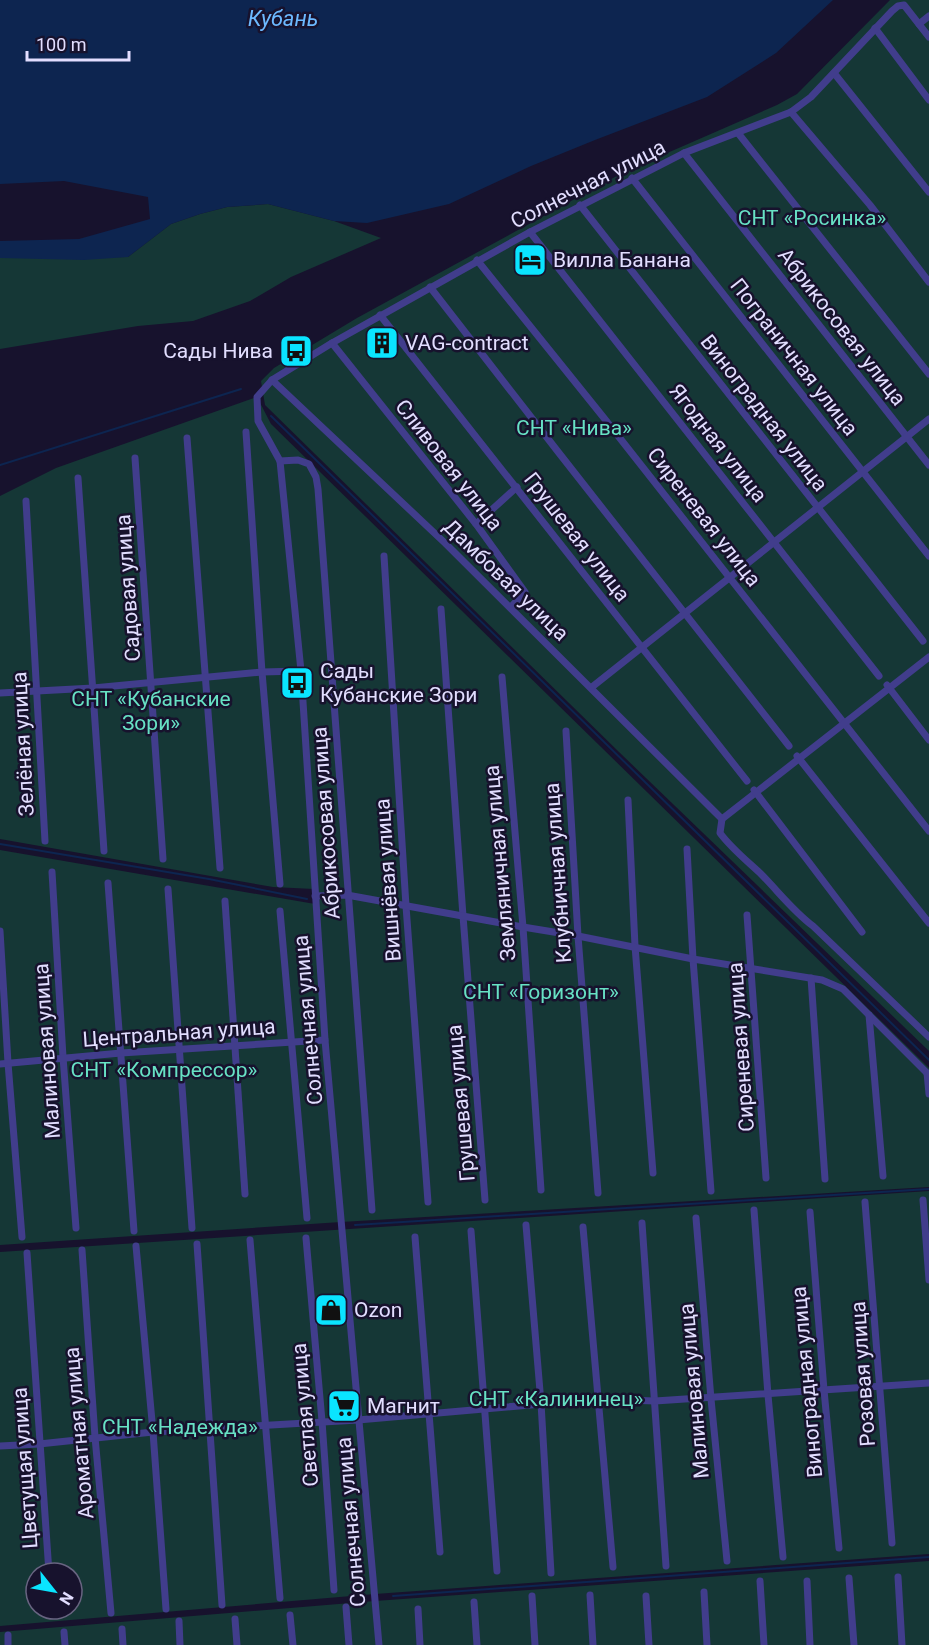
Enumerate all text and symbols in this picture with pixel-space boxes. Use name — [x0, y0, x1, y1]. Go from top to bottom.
water label: Кубань — [248, 6, 318, 31]
scale bar — [27, 24, 129, 62]
text: 100 m — [36, 34, 87, 55]
street label: Солнечная улица — [507, 135, 669, 233]
park label: СНТ «Росинка» — [738, 206, 886, 230]
hotel icon: Вилла Банана — [512, 242, 548, 278]
street label: Абрикосовая улица — [773, 244, 911, 410]
place label: Вилла Банана — [553, 248, 691, 272]
street label: Пограничная улица — [725, 274, 863, 440]
building icon: VAG-contract — [364, 325, 400, 361]
street label: Виноградная улица — [695, 330, 833, 496]
place label: VAG-contract — [405, 331, 529, 355]
bus stop icon: Сады Нива — [278, 333, 314, 369]
place label: Сады Нива — [163, 339, 273, 363]
street label: Ягодная улица — [664, 379, 772, 507]
street label: Сливовая улица — [390, 395, 508, 535]
park label: СНТ «Нива» — [516, 416, 632, 440]
street label: Сиреневая улица — [642, 443, 766, 591]
street label: Грушевая улица — [519, 468, 635, 606]
street label: Садовая улица — [111, 514, 145, 662]
street label: Дамбовая улица — [439, 514, 573, 646]
place label: Сады Кубанские Зори — [320, 659, 477, 707]
bus stop icon: Сады Кубанские Зори — [279, 665, 315, 701]
street label: Зелёная улица — [7, 671, 39, 817]
park label: СНТ «Кубанские Зори» — [71, 687, 231, 735]
street label: Абрикосовая улица — [307, 726, 345, 920]
street label: Земляничная улица — [479, 764, 521, 962]
street label: Клубничная улица — [540, 782, 576, 964]
street label: Вишнёвая улица — [370, 798, 406, 962]
street label: Солнечная улица — [289, 934, 327, 1106]
street label: Сиреневая улица — [723, 961, 759, 1133]
street label: Малиновая улица — [29, 962, 65, 1140]
park label: СНТ «Горизонт» — [463, 980, 619, 1004]
street label: Центральная улица — [82, 1014, 276, 1052]
street label: Грушевая улица — [442, 1024, 480, 1182]
park label: СНТ «Компрессор» — [71, 1058, 258, 1082]
street label: Виноградная улица — [787, 1285, 827, 1479]
shop icon: Ozon — [313, 1292, 349, 1328]
place label: Ozon — [354, 1298, 402, 1322]
street label: Розовая улица — [846, 1301, 880, 1447]
street label: Малиновая улица — [674, 1302, 714, 1480]
street label: Светлая улица — [287, 1342, 323, 1488]
street label: Ароматная улица — [60, 1346, 98, 1520]
street label: Цветущая улица — [7, 1386, 43, 1550]
park label: СНТ «Калининец» — [469, 1387, 643, 1411]
supermarket icon: Магнит — [326, 1388, 362, 1424]
place label: Магнит — [367, 1394, 440, 1418]
park label: СНТ «Надежда» — [102, 1415, 258, 1439]
street label: Солнечная улица — [332, 1436, 370, 1608]
north arrow — [24, 1561, 84, 1621]
text: N — [55, 1589, 77, 1608]

